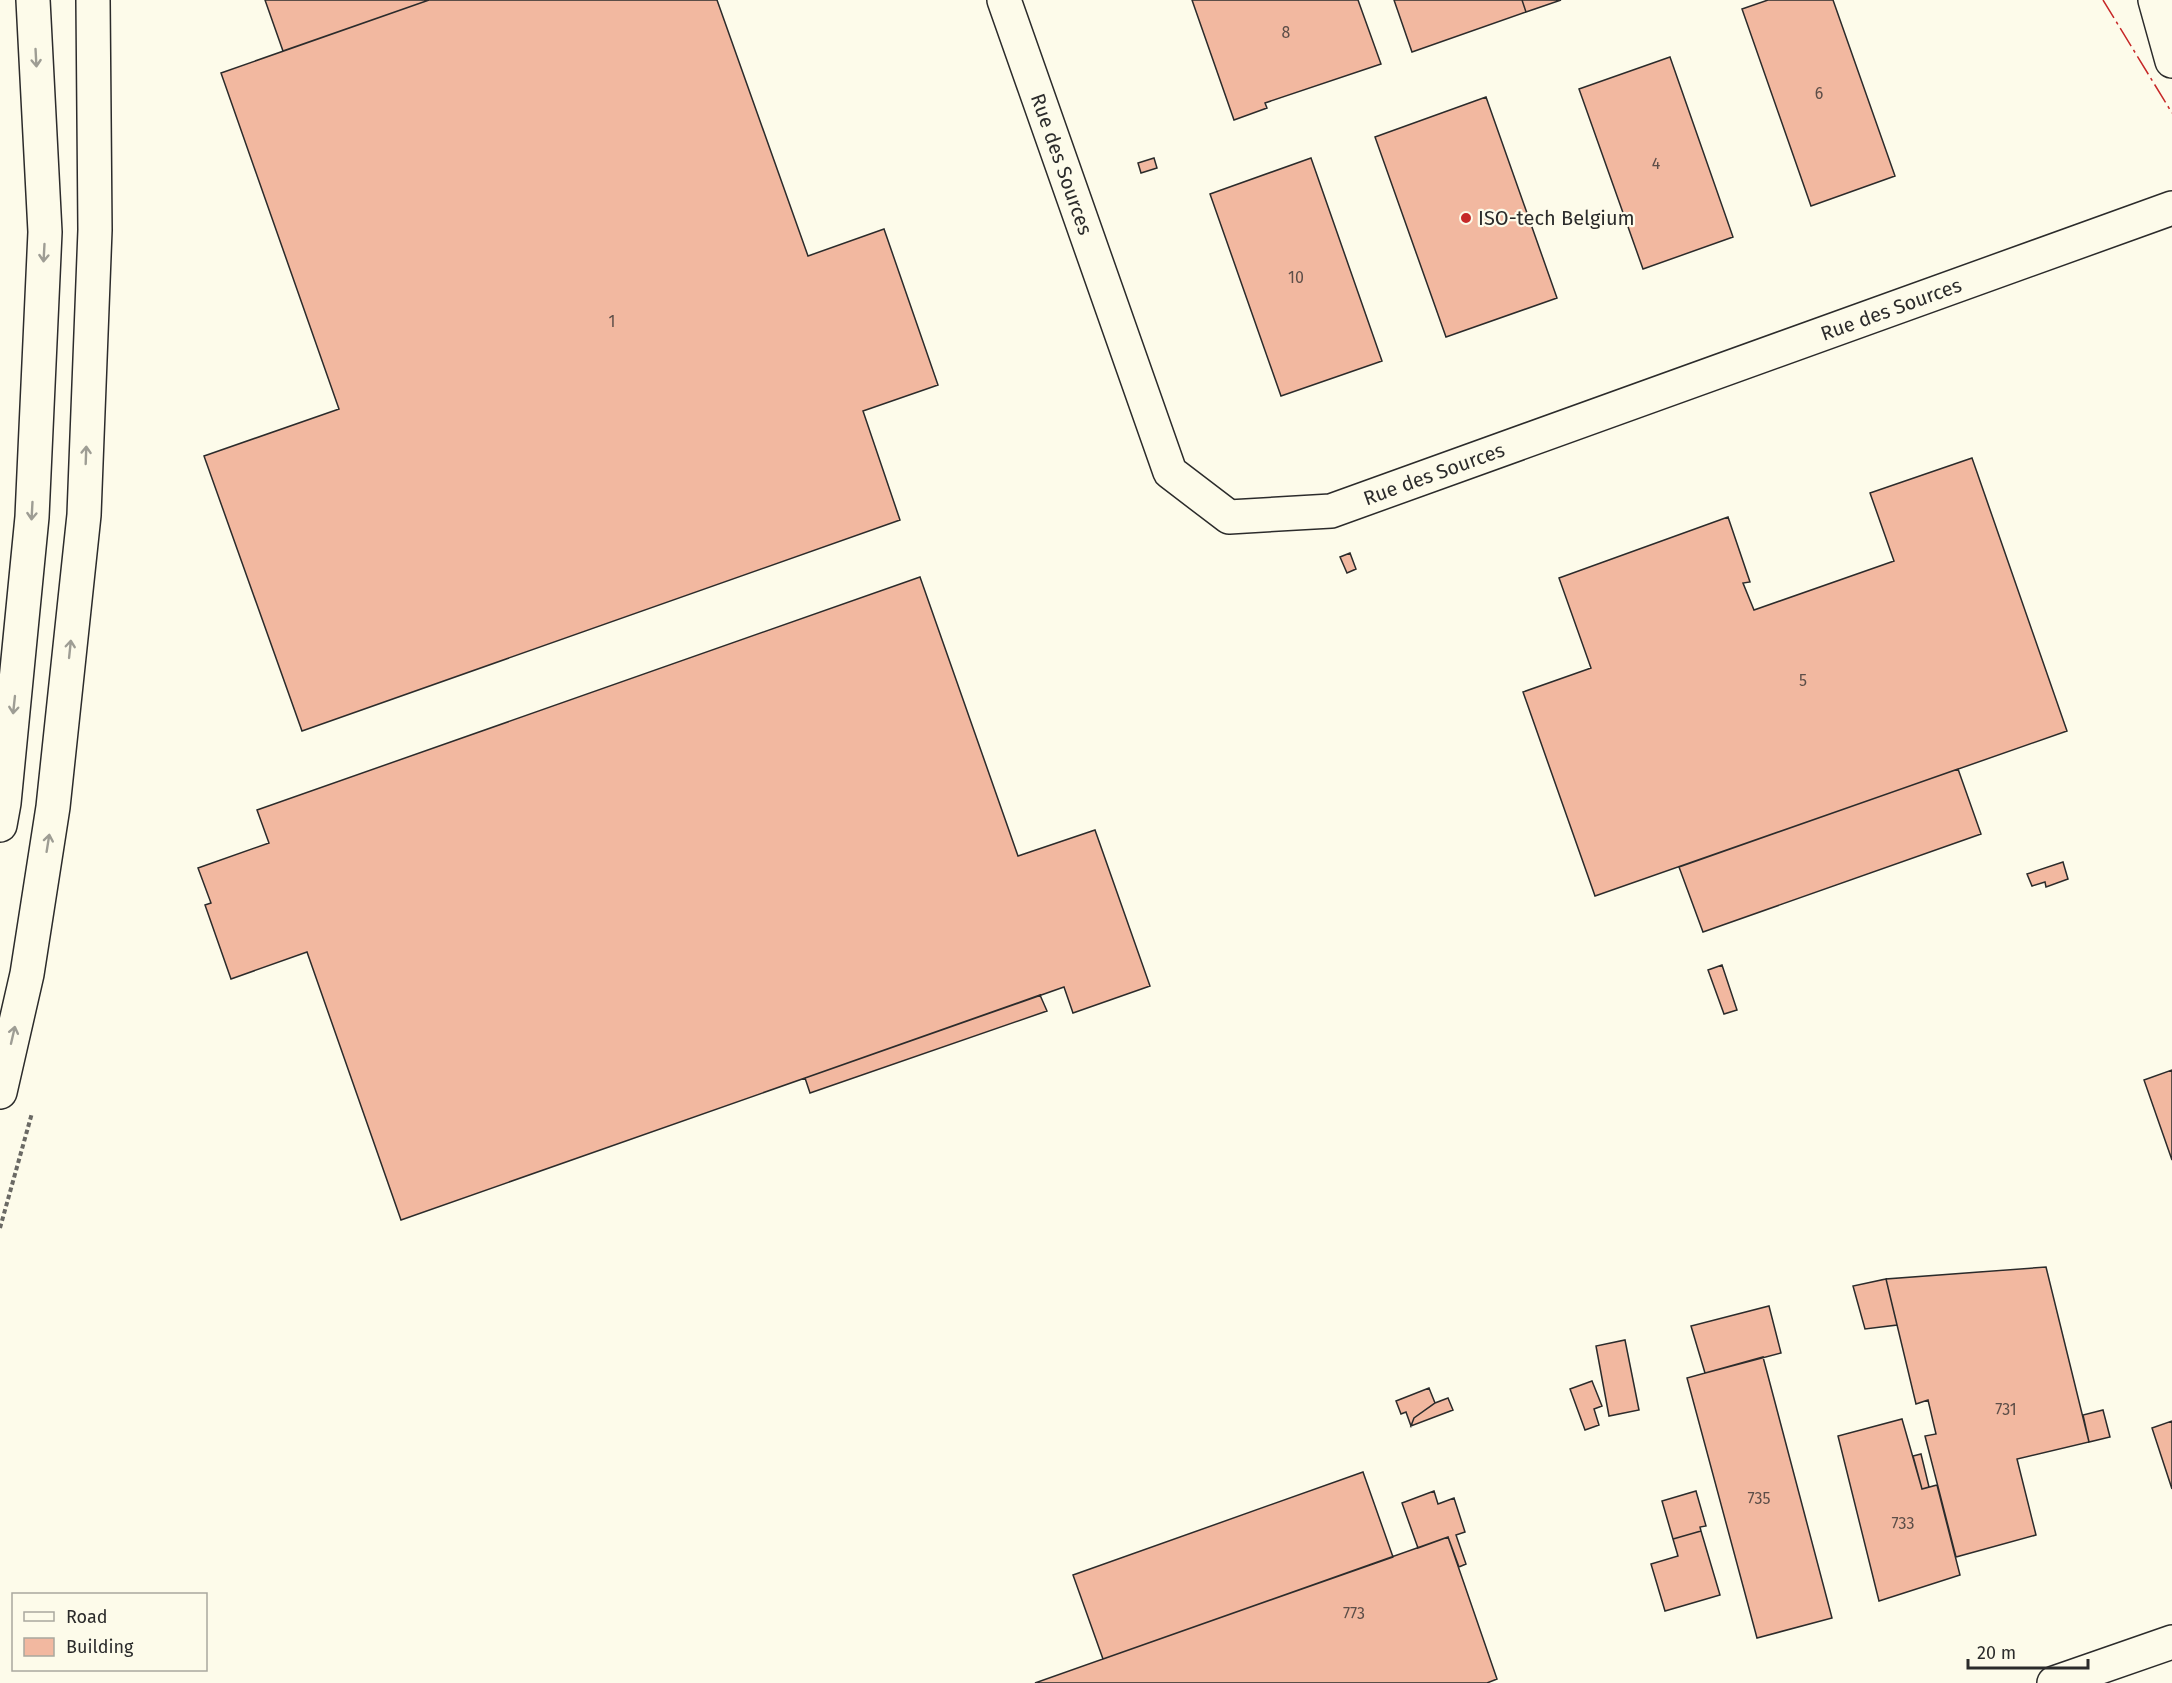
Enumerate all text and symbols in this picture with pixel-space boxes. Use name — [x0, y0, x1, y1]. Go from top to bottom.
house number: 8 — [1282, 23, 1291, 42]
one-way arrow — [30, 48, 41, 68]
house number: 6 — [1815, 84, 1823, 103]
street label: Rue des Sources — [1026, 90, 1098, 238]
house number: 4 — [1652, 154, 1661, 173]
place label: ISO-tech Belgium — [1478, 206, 1635, 230]
marker: ISO-tech Belgium — [1459, 211, 1473, 225]
one-way arrow — [39, 243, 50, 263]
house number: 10 — [1288, 268, 1304, 287]
street label: Rue des Sources — [1817, 273, 1965, 346]
house number: 1 — [609, 312, 615, 331]
street label: Rue des Sources — [1360, 438, 1508, 510]
one-way arrow — [81, 446, 92, 466]
one-way arrow — [26, 500, 37, 520]
one-way arrow — [65, 640, 76, 660]
house number: 5 — [1799, 671, 1807, 690]
one-way arrow — [8, 695, 19, 714]
one-way arrow — [42, 834, 53, 853]
one-way arrow — [8, 1026, 20, 1045]
house number: 731 — [1995, 1400, 2017, 1419]
house number: 735 — [1748, 1489, 1770, 1508]
house number: 733 — [1892, 1514, 1914, 1533]
legend — [12, 1593, 207, 1671]
house number: 773 — [1343, 1604, 1365, 1623]
text: Road — [66, 1606, 108, 1628]
scale bar — [1968, 1632, 2088, 1670]
text: Building — [66, 1636, 134, 1658]
text: 20 m — [1977, 1642, 2016, 1664]

